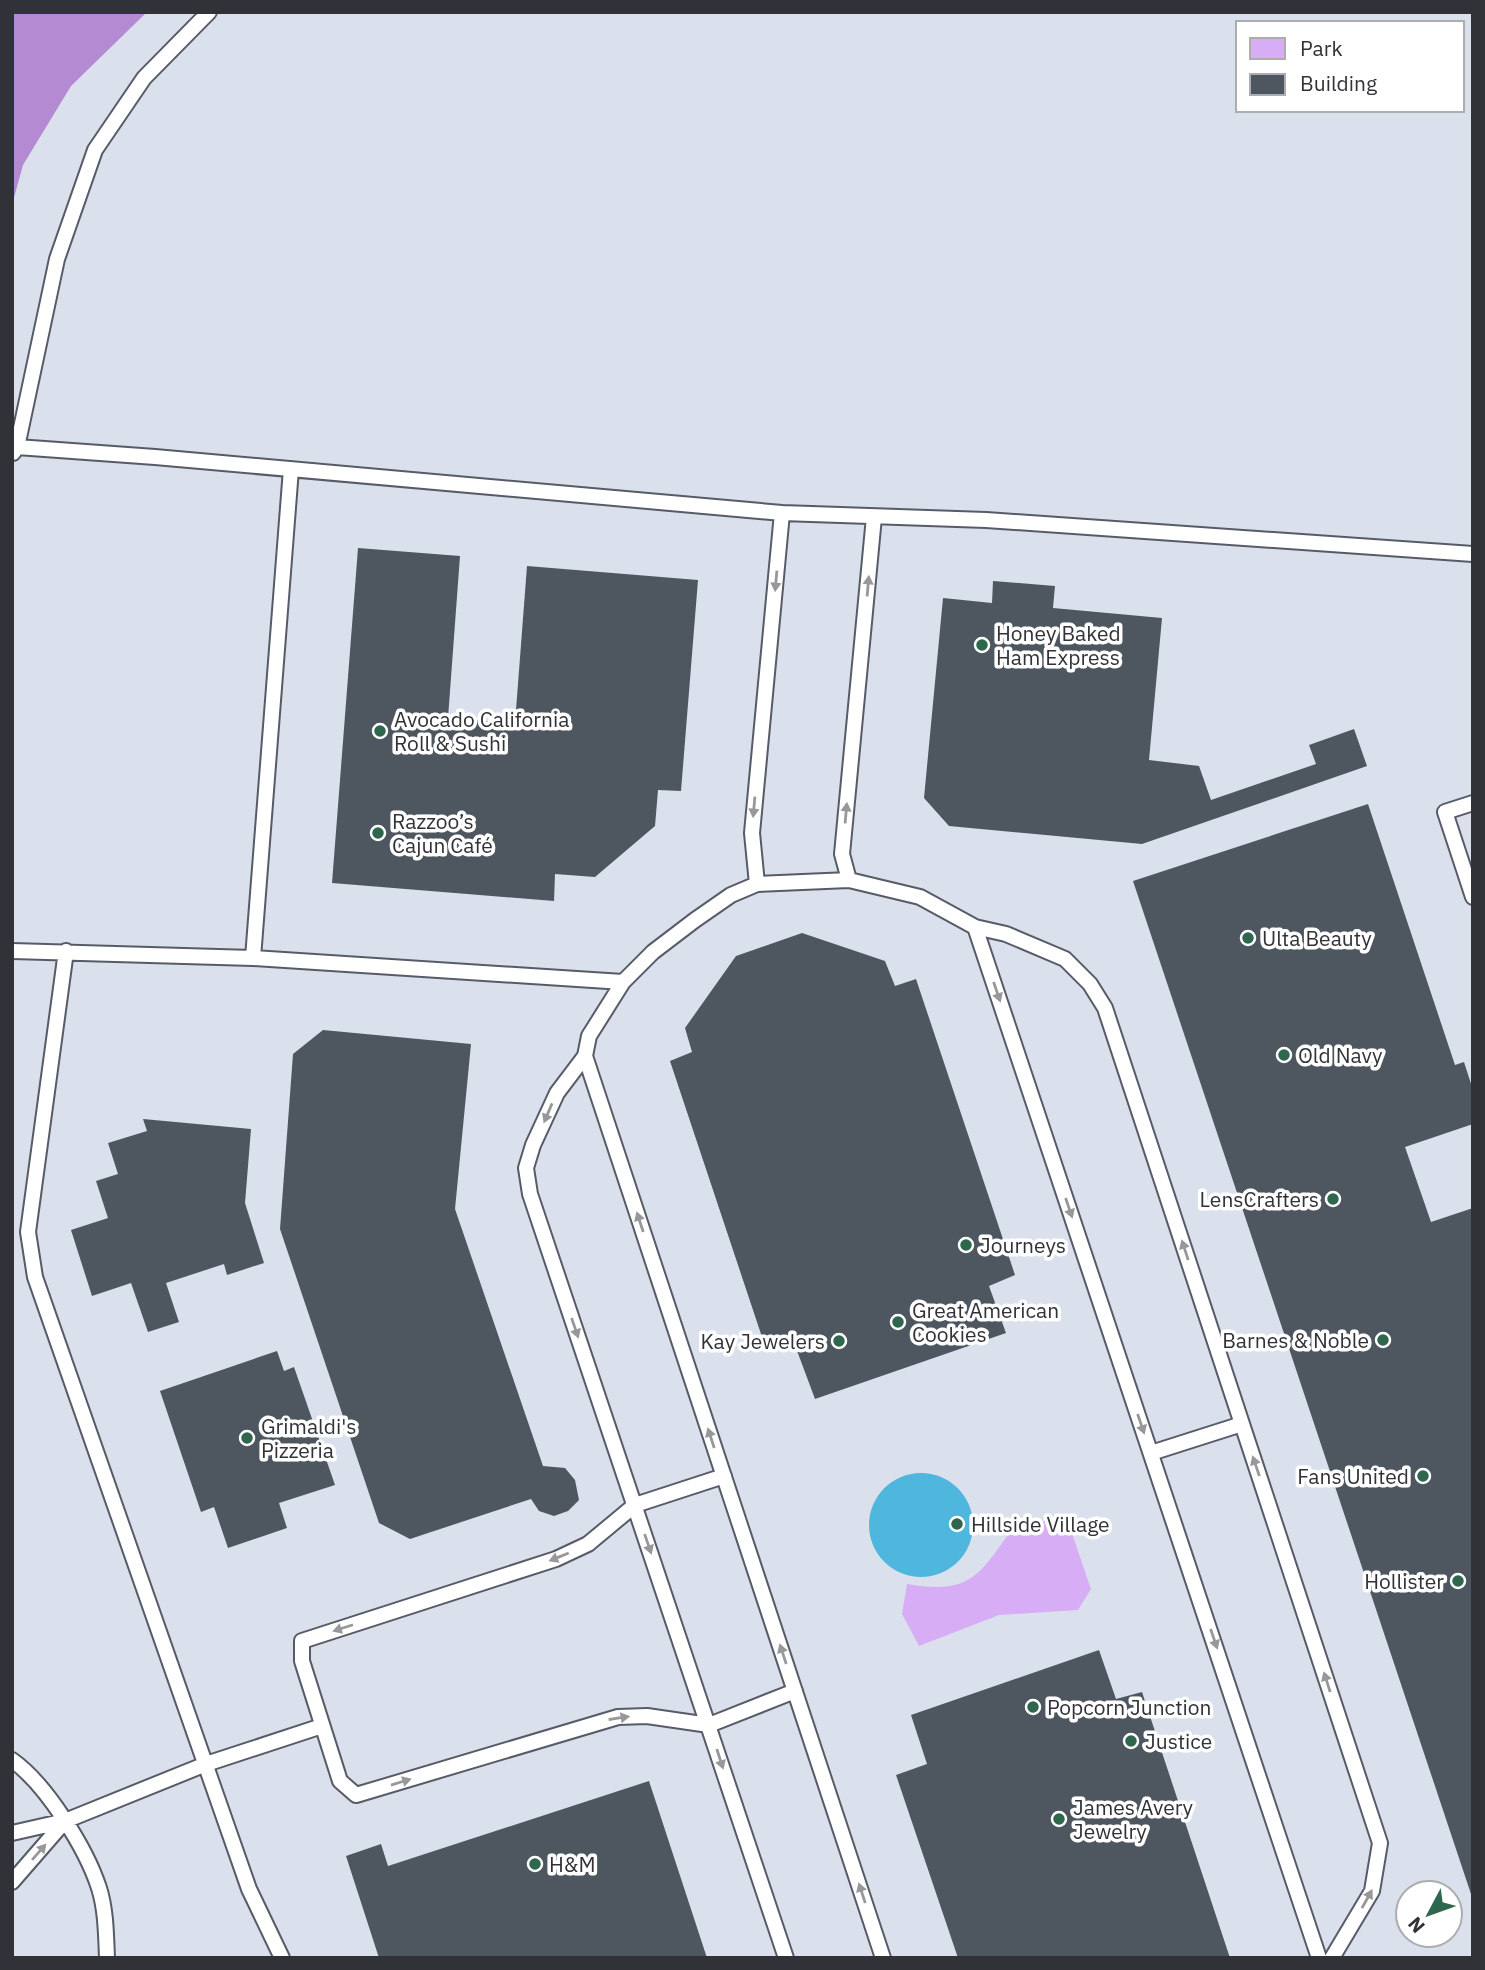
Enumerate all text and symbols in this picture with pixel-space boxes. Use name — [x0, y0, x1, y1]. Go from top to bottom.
legend — [1236, 21, 1464, 112]
text: Park — [1300, 34, 1343, 62]
text: Building — [1300, 69, 1377, 97]
one-way arrow — [770, 570, 781, 592]
one-way arrow — [862, 575, 873, 597]
place label: Honey Baked Ham Express — [996, 619, 1121, 671]
marker: Honey Baked Ham Express — [974, 637, 990, 653]
place label: Avocado California Roll & Sushi — [394, 705, 569, 757]
marker: Avocado California Roll & Sushi — [372, 723, 388, 739]
one-way arrow — [749, 796, 760, 818]
one-way arrow — [841, 802, 852, 824]
place label: Razzoo’s Cajun Café — [392, 807, 493, 859]
marker: Razzoo’s Cajun Café — [370, 825, 386, 841]
place label: Ulta Beauty — [1262, 924, 1372, 952]
marker: Ulta Beauty — [1240, 930, 1256, 946]
one-way arrow — [992, 982, 1003, 1003]
place label: Old Navy — [1298, 1041, 1383, 1069]
marker: Old Navy — [1276, 1047, 1292, 1063]
one-way arrow — [543, 1103, 554, 1124]
place label: LensCrafters — [1200, 1185, 1319, 1213]
marker: LensCrafters — [1325, 1191, 1341, 1207]
one-way arrow — [1064, 1197, 1075, 1218]
one-way arrow — [634, 1211, 645, 1232]
place label: Journeys — [980, 1231, 1066, 1259]
marker: Journeys — [958, 1237, 974, 1253]
one-way arrow — [1179, 1240, 1190, 1261]
place label: Great American Cookies — [912, 1296, 1059, 1348]
marker: Great American Cookies — [890, 1314, 906, 1330]
one-way arrow — [570, 1318, 581, 1339]
place label: Barnes & Noble — [1222, 1326, 1369, 1354]
place label: Kay Jewelers — [701, 1327, 825, 1355]
marker: Barnes & Noble — [1375, 1332, 1391, 1348]
marker: Kay Jewelers — [831, 1333, 847, 1349]
place label: Grimaldi's Pizzeria — [261, 1412, 357, 1464]
one-way arrow — [1137, 1413, 1147, 1434]
one-way arrow — [705, 1427, 716, 1448]
marker: Grimaldi's Pizzeria — [239, 1430, 255, 1446]
one-way arrow — [1250, 1456, 1261, 1477]
place label: Fans United — [1297, 1462, 1409, 1490]
marker: Fans United — [1415, 1468, 1431, 1484]
place label: Hillside Village — [971, 1510, 1110, 1538]
marker: Hillside Village — [949, 1516, 965, 1532]
one-way arrow — [643, 1534, 653, 1555]
one-way arrow — [548, 1552, 569, 1563]
place label: Hollister — [1364, 1567, 1444, 1595]
marker: Hollister — [1450, 1573, 1466, 1589]
one-way arrow — [332, 1623, 353, 1633]
one-way arrow — [1209, 1629, 1220, 1650]
one-way arrow — [777, 1643, 787, 1664]
one-way arrow — [1322, 1672, 1332, 1693]
place label: Popcorn Junction — [1047, 1693, 1211, 1721]
marker: Popcorn Junction — [1025, 1699, 1041, 1715]
one-way arrow — [608, 1712, 630, 1723]
place label: Justice — [1145, 1727, 1212, 1755]
marker: Justice — [1123, 1733, 1139, 1749]
one-way arrow — [716, 1749, 726, 1770]
one-way arrow — [391, 1776, 412, 1786]
place label: James Avery Jewelry — [1073, 1793, 1194, 1845]
marker: James Avery Jewelry — [1051, 1811, 1067, 1827]
one-way arrow — [31, 1843, 47, 1861]
place label: H&M — [549, 1850, 595, 1878]
marker: H&M — [527, 1856, 543, 1872]
north arrow — [1394, 1879, 1464, 1949]
one-way arrow — [856, 1882, 866, 1903]
one-way arrow — [1361, 1890, 1373, 1909]
text: N — [1403, 1912, 1430, 1938]

